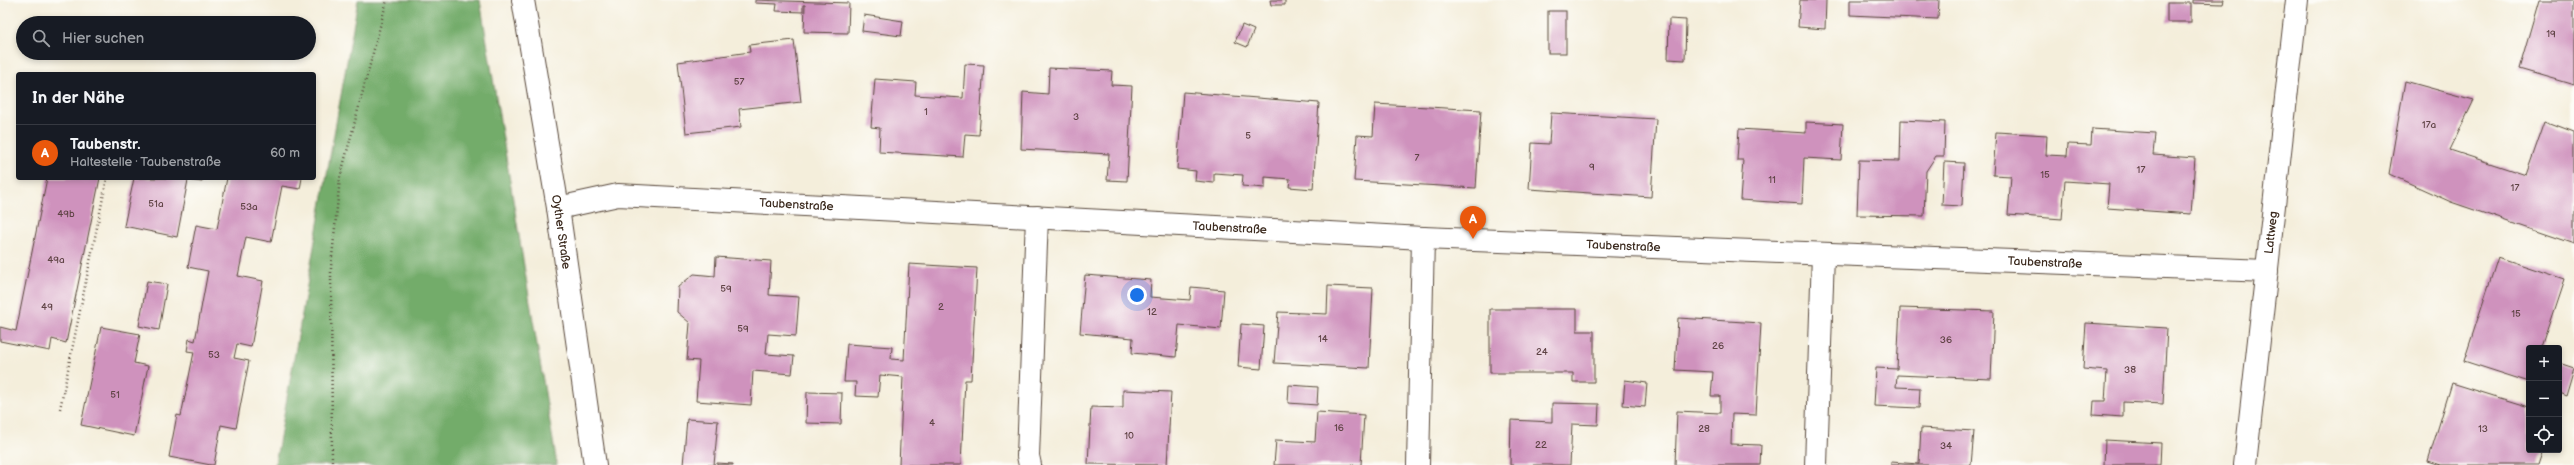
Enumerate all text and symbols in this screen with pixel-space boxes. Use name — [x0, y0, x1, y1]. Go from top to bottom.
search box — [16, 16, 316, 60]
icon: search — [30, 27, 52, 49]
house number: 19 — [2546, 28, 2556, 40]
text: Hier suchen — [62, 29, 144, 48]
house number: 57 — [734, 76, 744, 88]
text: In der Nähe — [32, 88, 125, 108]
house number: 1 — [924, 106, 928, 118]
house number: 3 — [1073, 111, 1079, 123]
house number: 17a — [2422, 119, 2437, 131]
house number: 5 — [1245, 130, 1251, 142]
text: Taubenstr. — [70, 135, 140, 154]
text: A — [41, 145, 49, 161]
text: 60 m — [270, 145, 300, 161]
house number: 7 — [1415, 152, 1420, 164]
text: Haltestelle · Taubenstraße — [70, 154, 221, 170]
house number: 9 — [1589, 161, 1595, 173]
house number: 17 — [2137, 164, 2145, 176]
house number: 15 — [2040, 169, 2050, 181]
house number: 11 — [1768, 174, 1776, 186]
house number: 17 — [2511, 182, 2519, 194]
street label: Oyther Straße — [548, 193, 574, 270]
street label: Taubenstraße — [759, 195, 834, 214]
house number: 51a — [148, 198, 164, 210]
house number: 53a — [240, 201, 258, 213]
pin: A — [1460, 206, 1486, 239]
house number: 49b — [57, 208, 75, 220]
street label: Lattweg — [2261, 210, 2281, 255]
street label: Taubenstraße — [1192, 218, 1267, 237]
street label: Taubenstraße — [1586, 237, 1661, 255]
street label: Taubenstraße — [2007, 253, 2082, 271]
house number: 49a — [47, 254, 65, 266]
house number: 59 — [720, 283, 732, 295]
your location — [1127, 285, 1147, 305]
house number: 49 — [41, 301, 53, 313]
house number: 2 — [938, 301, 944, 313]
house number: 12 — [1147, 306, 1157, 318]
house number: 15 — [2511, 308, 2521, 320]
house number: 59 — [737, 323, 749, 335]
house number: 14 — [1318, 333, 1328, 345]
house number: 36 — [1940, 334, 1952, 346]
house number: 26 — [1712, 340, 1724, 352]
map controls — [2526, 345, 2562, 453]
button: + — [2526, 345, 2562, 381]
house number: 24 — [1536, 346, 1548, 358]
house number: 53 — [208, 349, 220, 361]
house number: 38 — [2124, 364, 2136, 376]
button: − — [2526, 381, 2562, 417]
house number: 51 — [110, 389, 120, 401]
house number: 4 — [929, 417, 935, 429]
button: locate — [2526, 417, 2562, 453]
house number: 16 — [1334, 422, 1344, 434]
house number: 28 — [1698, 423, 1710, 435]
house number: 13 — [2478, 423, 2488, 435]
house number: 10 — [1124, 430, 1134, 442]
house number: 22 — [1535, 439, 1547, 451]
house number: 34 — [1940, 440, 1952, 452]

